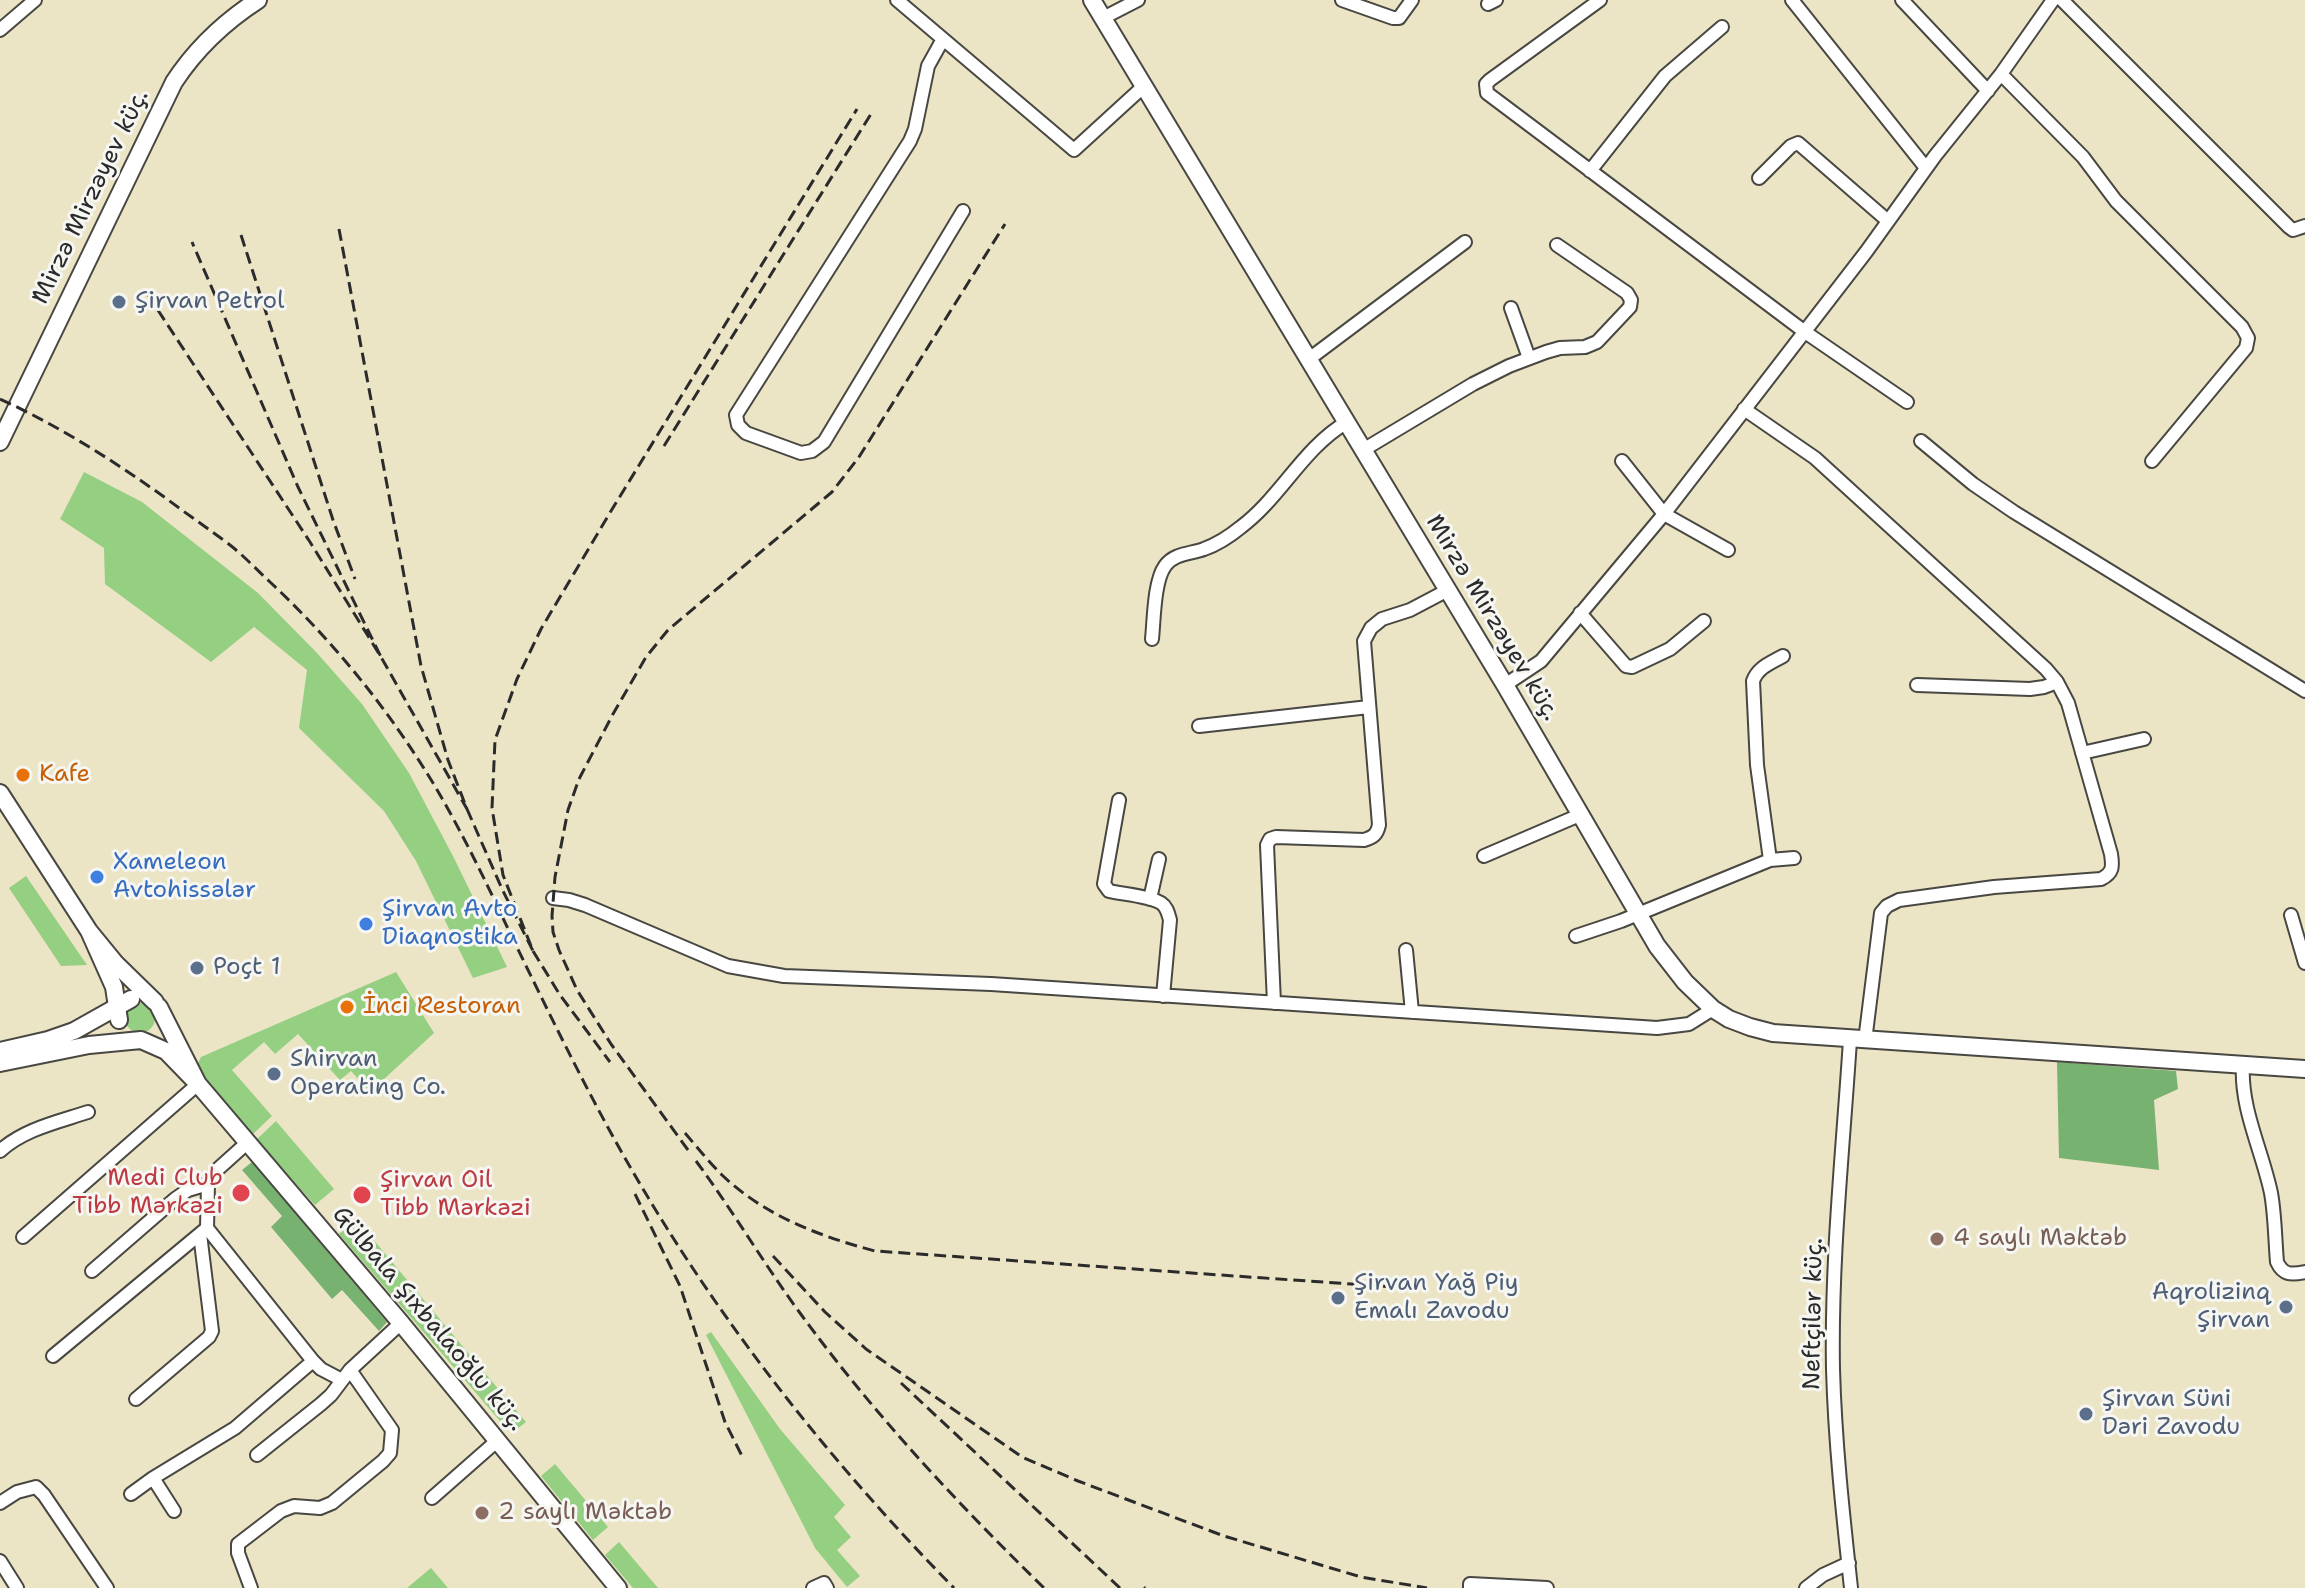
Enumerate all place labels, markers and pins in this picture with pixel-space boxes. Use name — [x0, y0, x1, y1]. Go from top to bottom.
place label: Şirvan Petrol — [135, 288, 284, 316]
marker: Şirvan Petrol — [110, 293, 128, 311]
place label: Kafe — [39, 761, 90, 789]
marker: Kafe — [14, 766, 32, 784]
place label: Xameleon Avtohissələr — [113, 849, 256, 905]
marker: Xameleon Avtohissələr — [88, 868, 106, 886]
place label: Şirvan Avto Diaqnostika — [382, 896, 518, 952]
marker: Şirvan Avto Diaqnostika — [357, 915, 375, 933]
place label: Poçt 1 — [213, 954, 281, 982]
marker: Poçt 1 — [188, 959, 206, 977]
place label: İnci Restoran — [363, 993, 521, 1021]
marker: İnci Restoran — [338, 998, 356, 1016]
place label: Shirvan Operating Co. — [290, 1046, 446, 1102]
marker: Shirvan Operating Co. — [265, 1065, 283, 1083]
place label: Medi Club Tibb Mərkəzi — [72, 1165, 223, 1221]
place label: Şirvan Oil Tibb Mərkəzi — [380, 1167, 531, 1223]
marker: Medi Club Tibb Mərkəzi — [230, 1182, 252, 1204]
marker: Şirvan Oil Tibb Mərkəzi — [351, 1184, 373, 1206]
place label: 4 saylı Məktəb — [1953, 1225, 2127, 1253]
marker: 4 saylı Məktəb — [1928, 1230, 1946, 1248]
place label: Şirvan Yağ Piy Emalı Zavodu — [1354, 1270, 1519, 1326]
place label: Aqrolizinq Şirvan — [2152, 1279, 2270, 1335]
marker: Şirvan Yağ Piy Emalı Zavodu — [1329, 1289, 1347, 1307]
marker: Aqrolizinq Şirvan — [2277, 1298, 2295, 1316]
place label: Şirvan Süni Dəri Zavodu — [2102, 1386, 2240, 1442]
marker: Şirvan Süni Dəri Zavodu — [2077, 1405, 2095, 1423]
place label: 2 saylı Məktəb — [498, 1499, 672, 1527]
marker: 2 saylı Məktəb — [473, 1504, 491, 1522]

